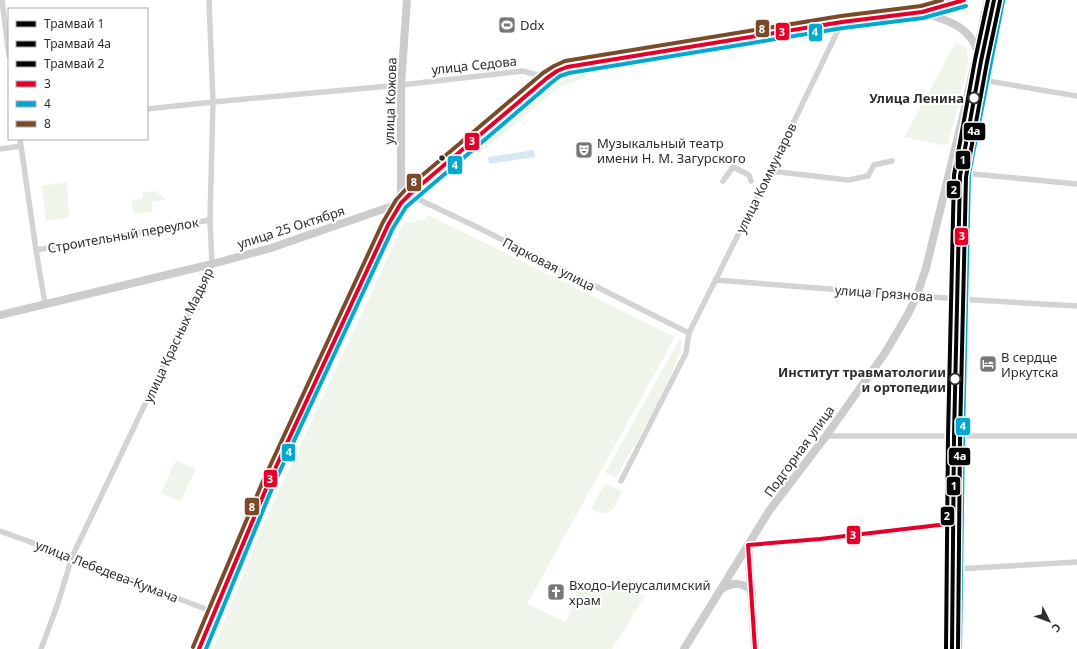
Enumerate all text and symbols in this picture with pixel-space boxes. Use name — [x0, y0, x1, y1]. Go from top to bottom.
legend — [8, 8, 148, 140]
text: Трамвай 1 — [44, 15, 104, 32]
sports icon: Ddx — [497, 15, 517, 35]
place label: Ddx — [520, 16, 544, 34]
line badge: 8 — [755, 19, 770, 38]
text: 8 — [759, 21, 765, 36]
line badge: 3 — [775, 22, 790, 41]
line badge: 4 — [808, 23, 823, 42]
text: 3 — [779, 24, 785, 39]
text: 4 — [812, 24, 819, 39]
text: Трамвай 4a — [44, 35, 111, 52]
street label: улица Седова — [430, 52, 518, 78]
text: Трамвай 2 — [44, 55, 105, 72]
street label: улица Кожова — [379, 57, 401, 145]
text: 3 — [44, 75, 51, 92]
place label: Улица Ленина — [869, 89, 964, 107]
marker: Улица Ленина — [967, 91, 981, 105]
text: 4 — [44, 95, 51, 112]
text: 8 — [44, 115, 51, 132]
street label: улица Коммунаров — [731, 120, 801, 236]
line badge: 4a — [963, 122, 986, 141]
text: 4a — [968, 123, 980, 138]
line badge: 3 — [464, 132, 480, 151]
text: 3 — [469, 133, 475, 148]
place label: Музыкальный театр имени Н. М. Загурского — [597, 134, 746, 167]
theatre icon: Музыкальный театр имени Н. М. Загурского — [574, 140, 594, 160]
line badge: 1 — [955, 150, 971, 170]
text: 1 — [960, 152, 966, 167]
unlabelled marker — [437, 153, 447, 163]
line badge: 4 — [447, 155, 463, 175]
text: 4 — [452, 157, 459, 172]
line badge: 8 — [406, 173, 422, 192]
text: 8 — [411, 174, 417, 189]
line badge: 2 — [946, 180, 961, 199]
text: 2 — [951, 182, 957, 197]
street label: улица 25 Октября — [235, 201, 347, 253]
street label: Строительный переулок — [46, 213, 200, 257]
line badge: 3 — [954, 227, 969, 246]
text: 3 — [959, 228, 965, 243]
street label: Парковая улица — [500, 233, 598, 295]
street label: улица Красных Мадьяр — [139, 265, 217, 405]
street label: улица Грязнова — [834, 281, 934, 305]
place label: В сердце Иркутска — [1001, 348, 1058, 381]
hotel icon: В сердце Иркутска — [978, 354, 998, 374]
place label: Институт травматологии и ортопедии — [778, 363, 946, 396]
marker: Институт травматологии и ортопедии — [948, 372, 962, 386]
street label: Подгорная улица — [760, 402, 838, 500]
line badge: 4 — [955, 417, 971, 436]
text: 4 — [960, 418, 967, 433]
line badge: 4 — [281, 443, 296, 462]
text: 4 — [286, 444, 293, 459]
line badge: 4a — [948, 447, 971, 466]
text: 4a — [954, 448, 966, 463]
line badge: 3 — [263, 469, 278, 488]
text: 3 — [267, 471, 273, 486]
line badge: 1 — [946, 476, 961, 496]
text: 1 — [951, 478, 957, 493]
line badge: 8 — [244, 497, 260, 516]
text: 8 — [249, 499, 255, 514]
line badge: 2 — [940, 506, 955, 526]
text: 2 — [944, 508, 950, 523]
line badge: 3 — [846, 525, 861, 545]
text: 3 — [850, 527, 856, 542]
street label: улица Лебедева-Кумача — [33, 535, 181, 607]
place label: Входо-Иерусалимский храм — [569, 576, 711, 609]
church icon: Входо-Иерусалимский храм — [546, 582, 566, 602]
north arrow — [1029, 601, 1069, 641]
text: С — [1049, 620, 1065, 636]

